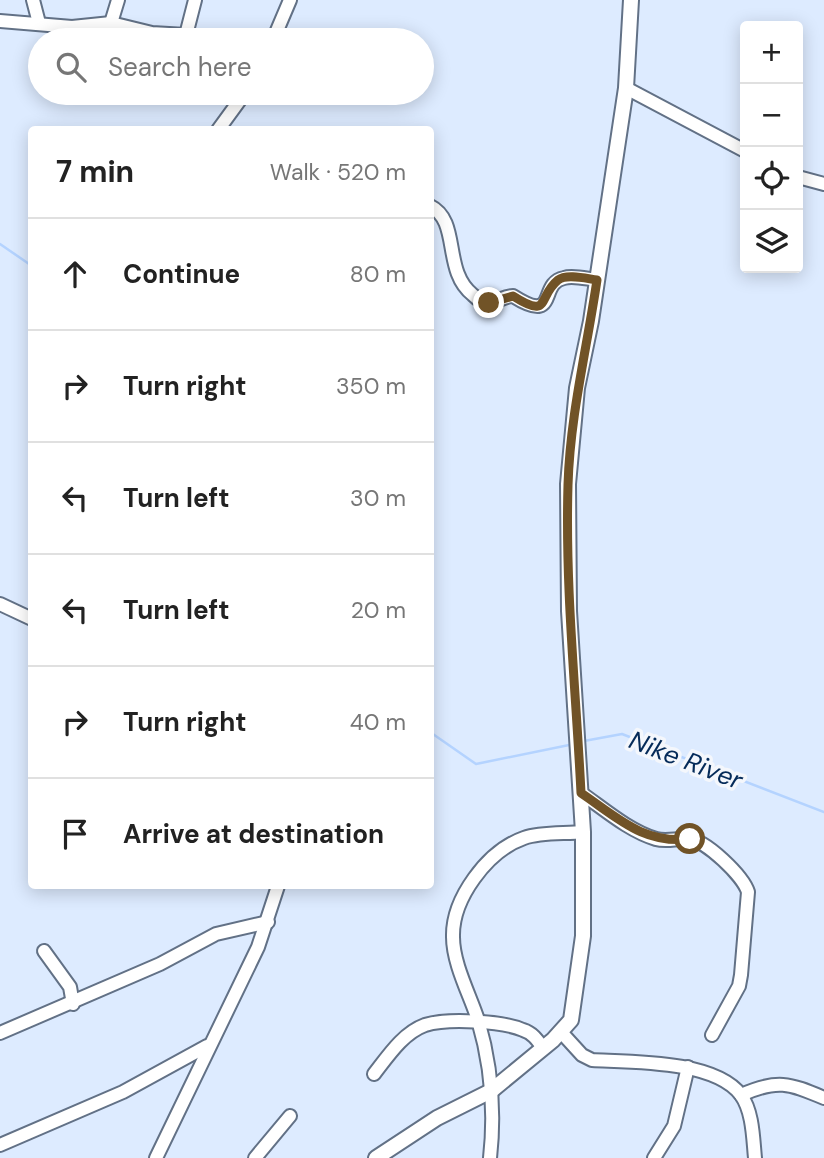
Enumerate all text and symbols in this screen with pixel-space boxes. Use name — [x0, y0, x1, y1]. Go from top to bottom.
map controls — [740, 21, 803, 273]
button: + — [740, 21, 803, 84]
search box — [28, 28, 434, 105]
icon: search — [52, 48, 90, 86]
text: Search here — [108, 50, 251, 84]
button: − — [740, 84, 803, 147]
button: locate — [740, 147, 803, 210]
text: 7 min — [56, 152, 134, 191]
text: Walk · 520 m — [270, 157, 406, 187]
button: layers — [740, 210, 803, 273]
icon: ahead — [56, 255, 94, 293]
text: Continue — [123, 257, 240, 291]
text: 80 m — [350, 259, 406, 289]
route end — [473, 287, 504, 318]
icon: right — [56, 367, 94, 405]
text: Turn right — [123, 369, 247, 403]
text: 350 m — [336, 371, 406, 401]
icon: left — [56, 479, 94, 517]
text: Turn left — [123, 481, 230, 515]
text: 30 m — [350, 483, 406, 513]
icon: left — [56, 591, 94, 629]
text: Turn left — [123, 593, 230, 627]
text: 20 m — [351, 595, 406, 625]
icon: right — [56, 703, 94, 741]
text: Turn right — [123, 705, 247, 739]
text: 40 m — [350, 707, 406, 737]
water label: Nike River — [624, 723, 749, 798]
icon: arrive — [56, 815, 94, 853]
text: Arrive at destination — [123, 817, 384, 851]
route start — [674, 823, 705, 854]

